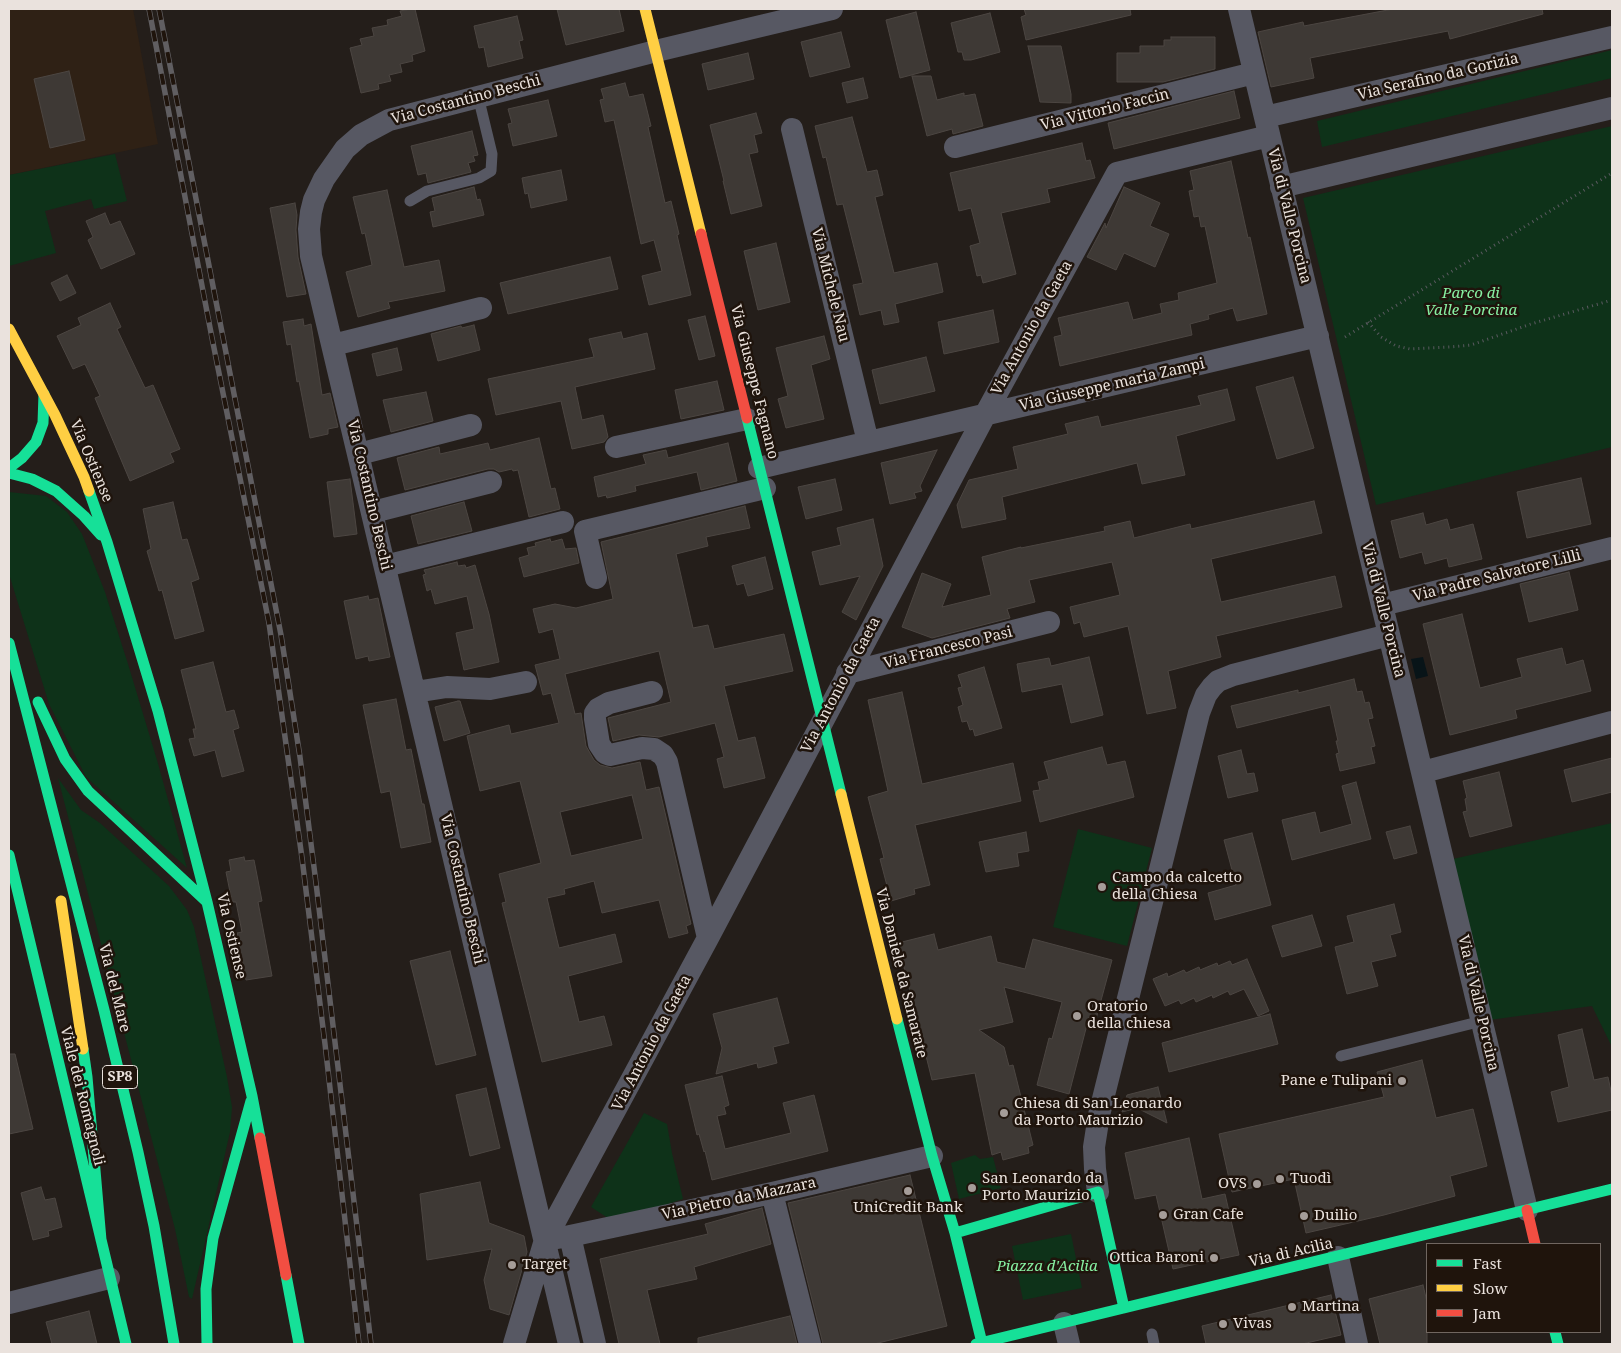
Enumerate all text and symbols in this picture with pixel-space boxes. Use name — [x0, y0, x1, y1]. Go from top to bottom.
street label: Via Serafino da Gorizia — [1356, 50, 1520, 104]
street label: Via Costantino Beschi — [389, 71, 543, 129]
street label: Via Vittorio Faccin — [1039, 85, 1171, 135]
street label: Via di Valle Porcina — [1263, 146, 1315, 286]
street label: Via Michele Nau — [807, 226, 853, 344]
street label: Via Antonio da Gaeta — [988, 258, 1076, 398]
park label: Parco di Valle Porcina — [1425, 285, 1517, 320]
street label: Via Giuseppe Fagnano — [726, 303, 782, 461]
street label: Via Giuseppe maria Zampi — [1018, 355, 1206, 415]
street label: Via Ostiense — [66, 417, 116, 505]
street label: Via Costantino Beschi — [343, 418, 395, 572]
street label: Via di Valle Porcina — [1357, 540, 1409, 680]
street label: Via Padre Salvatore Lilli — [1411, 546, 1583, 606]
street label: Via Antonio da Gaeta — [798, 614, 884, 756]
street label: Via Francesco Pasi — [882, 623, 1014, 673]
street label: Via Costantino Beschi — [436, 812, 488, 966]
place label: Campo da calcetto della Chiesa — [1112, 869, 1242, 904]
marker: Campo da calcetto della Chiesa — [1096, 881, 1108, 893]
street label: Via Daniele da Samarate — [871, 886, 931, 1060]
street label: Via Ostiense — [212, 891, 250, 981]
street label: Via di Valle Porcina — [1454, 933, 1502, 1073]
street label: Via del Mare — [94, 942, 134, 1034]
street label: Via Antonio da Gaeta — [609, 972, 695, 1114]
place label: Oratorio della chiesa — [1087, 998, 1171, 1033]
marker: Oratorio della chiesa — [1071, 1010, 1083, 1022]
street label: Viale dei Romagnoli — [56, 1025, 108, 1167]
road number: SP8 — [102, 1066, 138, 1088]
place label: Pane e Tulipani — [1281, 1072, 1392, 1090]
marker: Pane e Tulipani — [1396, 1075, 1408, 1087]
place label: Chiesa di San Leonardo da Porto Maurizio — [1014, 1095, 1182, 1130]
marker: Chiesa di San Leonardo da Porto Maurizio — [998, 1107, 1010, 1119]
place label: San Leonardo da Porto Maurizio — [982, 1170, 1103, 1205]
place label: Tuodì — [1290, 1170, 1331, 1188]
marker: Tuodì — [1274, 1173, 1286, 1185]
street label: Via Pietro da Mazzara — [660, 1174, 818, 1224]
place label: OVS — [1218, 1175, 1247, 1193]
marker: OVS — [1251, 1178, 1263, 1190]
marker: San Leonardo da Porto Maurizio — [966, 1182, 978, 1194]
marker: UniCredit Bank — [902, 1185, 914, 1197]
place label: UniCredit Bank — [853, 1199, 963, 1217]
place label: Gran Cafe — [1173, 1206, 1244, 1224]
place label: Duilio — [1314, 1207, 1357, 1225]
marker: Gran Cafe — [1157, 1209, 1169, 1221]
marker: Duilio — [1298, 1210, 1310, 1222]
street label: Via di Acilia — [1247, 1235, 1335, 1271]
legend — [1426, 1243, 1601, 1333]
place label: Ottica Baroni — [1109, 1249, 1204, 1267]
marker: Ottica Baroni — [1208, 1252, 1220, 1264]
text: Fast — [1473, 1253, 1502, 1273]
place label: Target — [522, 1256, 568, 1274]
park label: Piazza d'Acilia — [996, 1258, 1098, 1276]
marker: Target — [506, 1259, 518, 1271]
text: Slow — [1473, 1278, 1507, 1298]
place label: Martina — [1302, 1298, 1360, 1316]
marker: Martina — [1286, 1301, 1298, 1313]
text: Jam — [1473, 1303, 1501, 1323]
place label: Vivas — [1233, 1315, 1272, 1333]
marker: Vivas — [1217, 1318, 1229, 1330]

